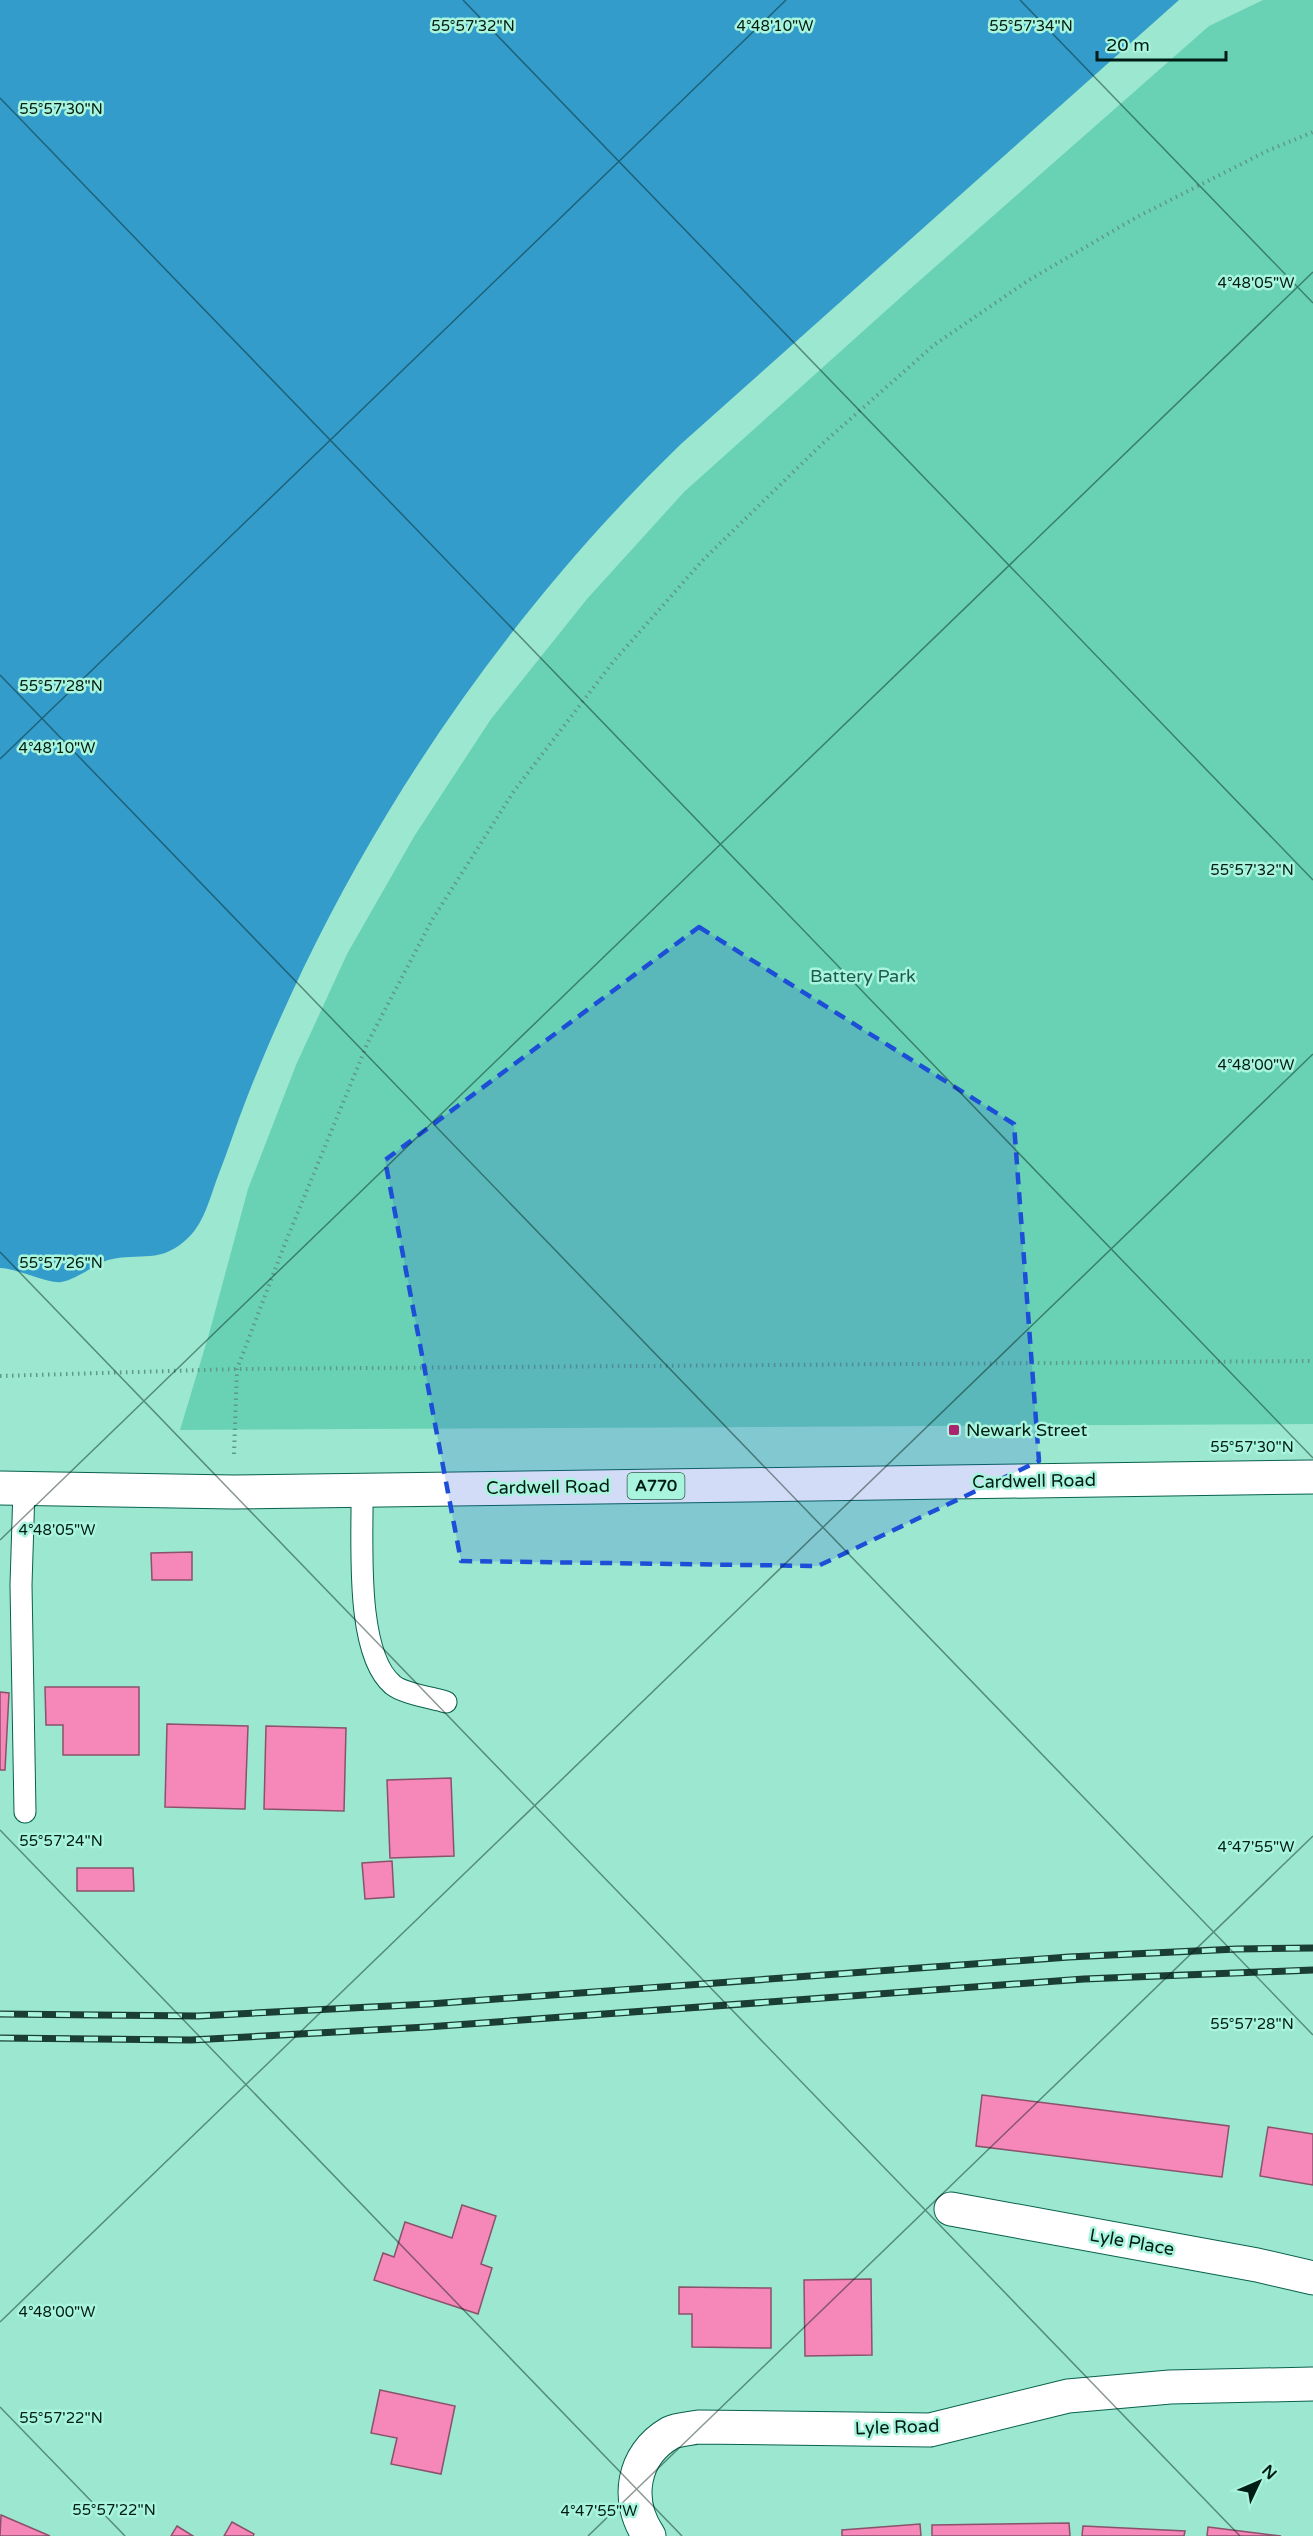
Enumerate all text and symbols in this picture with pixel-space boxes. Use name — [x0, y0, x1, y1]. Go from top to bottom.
text: 55°57'32"N — [431, 17, 515, 35]
text: 4°48'10"W — [737, 17, 813, 35]
text: 55°57'34"N — [989, 17, 1073, 35]
scale bar — [1097, 24, 1226, 62]
text: 20 m — [1106, 34, 1150, 56]
text: 55°57'30"N — [19, 100, 103, 118]
text: 4°48'05"W — [1218, 274, 1294, 292]
text: 55°57'28"N — [19, 677, 103, 695]
text: 4°48'10"W — [19, 739, 95, 757]
text: 55°57'32"N — [1210, 861, 1294, 879]
park label: Battery Park — [810, 965, 916, 987]
text: 4°48'00"W — [1218, 1056, 1294, 1074]
text: 55°57'26"N — [19, 1254, 103, 1272]
place label: Newark Street — [966, 1419, 1088, 1441]
marker: Newark Street — [947, 1423, 961, 1437]
text: 55°57'30"N — [1210, 1438, 1294, 1456]
street label: Cardwell Road — [972, 1469, 1096, 1493]
road number: A770 — [628, 1473, 684, 1499]
street label: Cardwell Road — [486, 1475, 610, 1499]
text: 4°48'05"W — [19, 1521, 95, 1539]
text: 55°57'24"N — [19, 1832, 103, 1850]
text: 4°47'55"W — [1218, 1838, 1294, 1856]
text: 55°57'28"N — [1210, 2015, 1294, 2033]
street label: Lyle Place — [1088, 2224, 1176, 2260]
text: 4°48'00"W — [19, 2303, 95, 2321]
text: 55°57'22"N — [19, 2409, 103, 2427]
street label: Lyle Road — [854, 2415, 940, 2439]
north arrow — [1229, 2452, 1289, 2512]
text: N — [1257, 2461, 1281, 2484]
text: 55°57'22"N — [72, 2501, 156, 2519]
text: 4°47'55"W — [561, 2502, 637, 2520]

